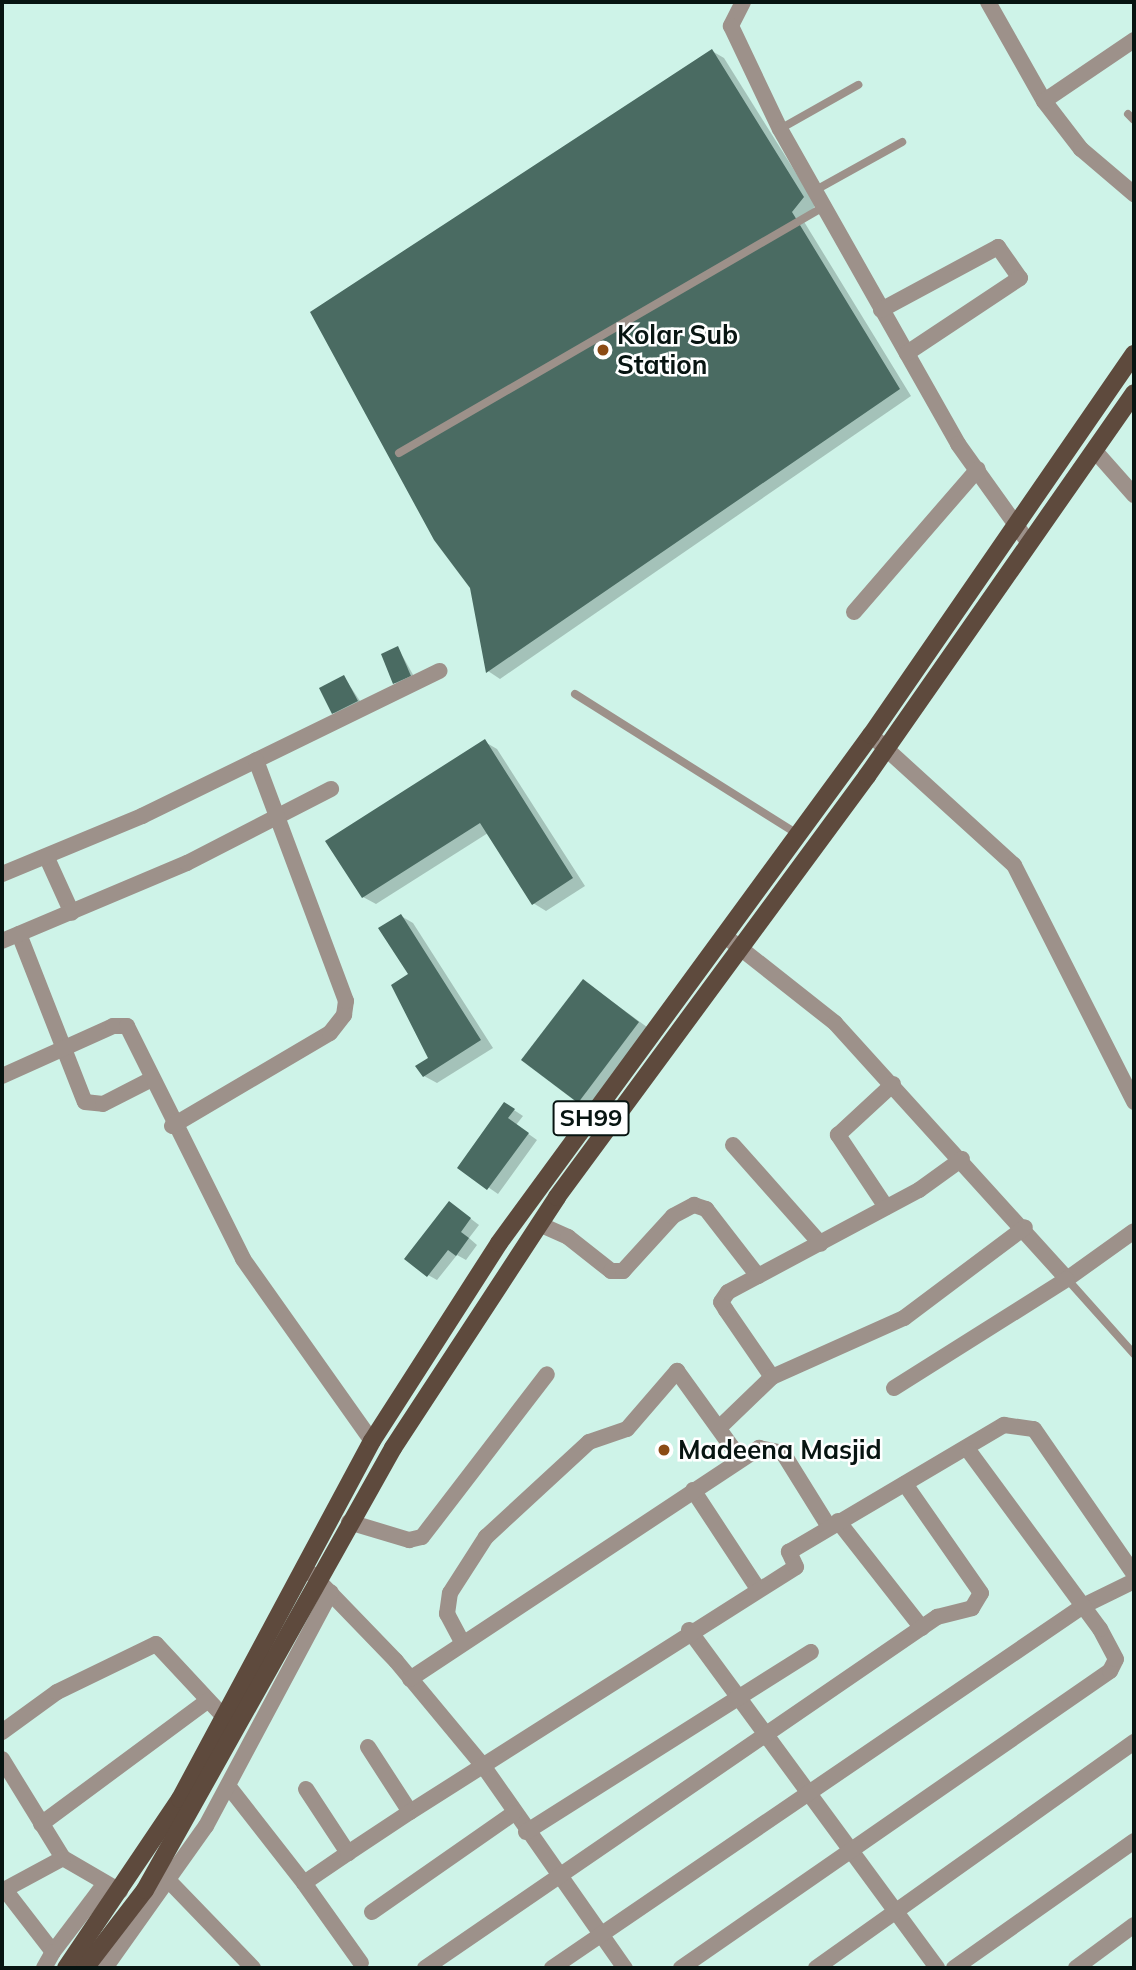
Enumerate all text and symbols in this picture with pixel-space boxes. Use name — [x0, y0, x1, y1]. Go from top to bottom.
place label: Kolar Sub Station — [617, 319, 738, 380]
marker: Kolar Sub Station — [595, 342, 611, 358]
road number: SH99 — [552, 1098, 630, 1138]
place label: Madeena Masjid — [678, 1434, 882, 1466]
marker: Madeena Masjid — [656, 1442, 672, 1458]

